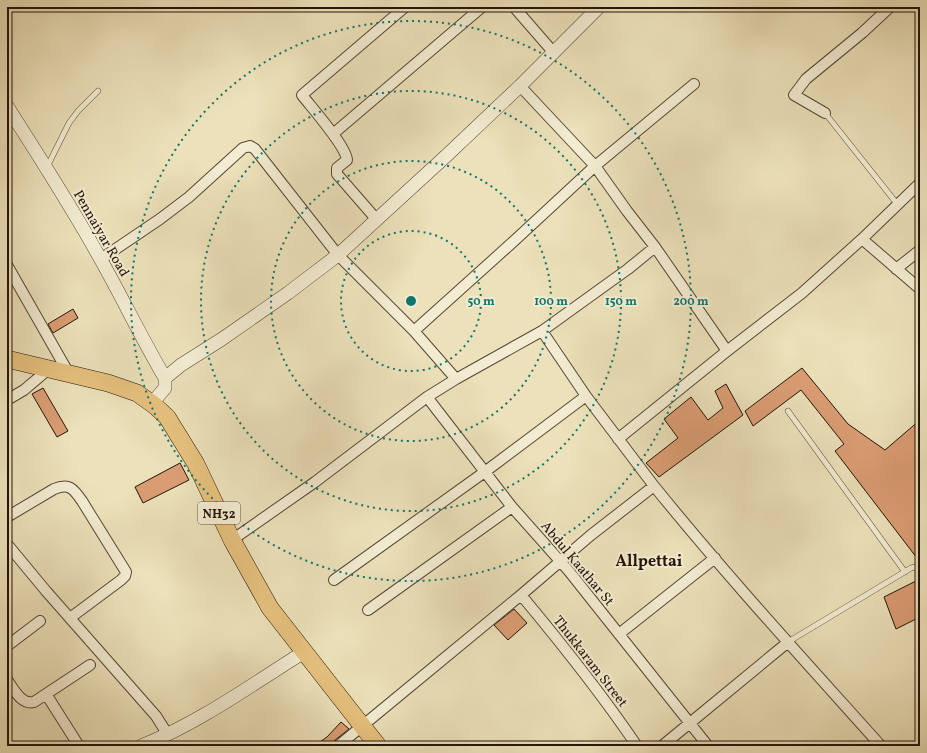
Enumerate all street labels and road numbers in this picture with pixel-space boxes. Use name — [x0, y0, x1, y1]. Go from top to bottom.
street label: Pennaiyar Road — [68, 187, 133, 281]
road number: NH32 — [198, 502, 240, 524]
street label: Abdul Kaathar St — [536, 518, 618, 610]
street label: Thukkaram Street — [548, 612, 632, 712]

